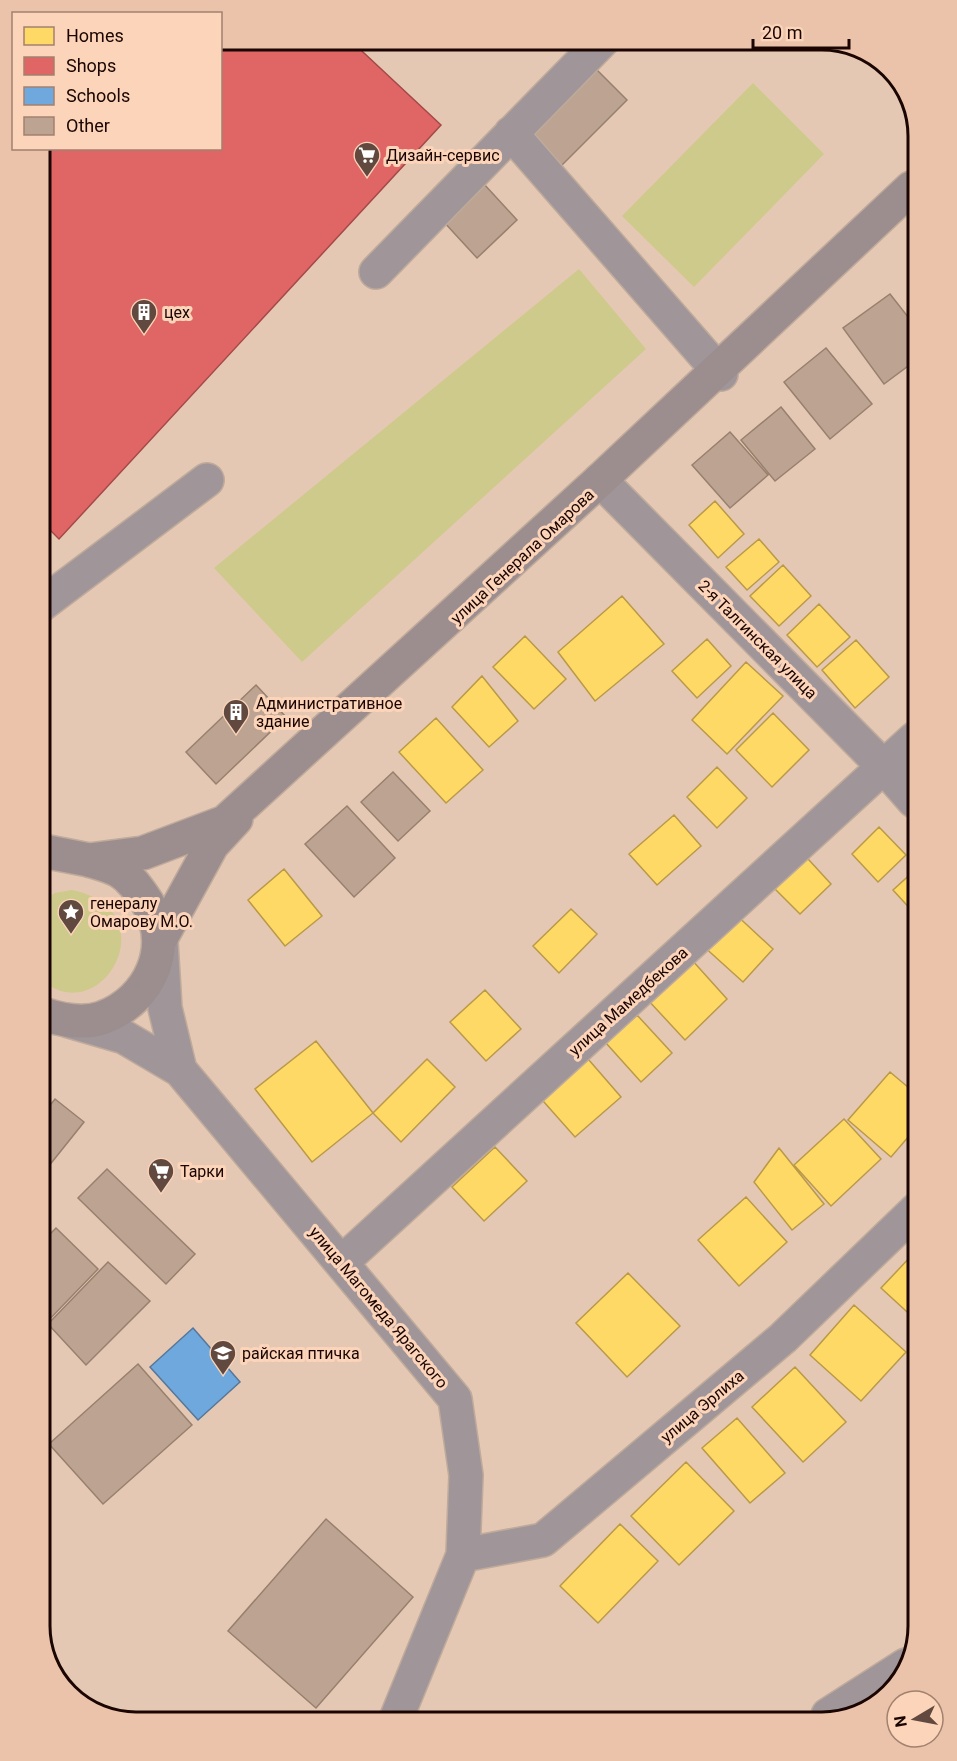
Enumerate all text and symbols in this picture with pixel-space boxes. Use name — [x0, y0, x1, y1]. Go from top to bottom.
legend — [12, 12, 222, 150]
scale bar — [753, 12, 849, 50]
text: 20 m — [762, 22, 802, 43]
text: Homes — [66, 25, 124, 46]
text: Shops — [66, 55, 116, 76]
text: Schools — [66, 85, 130, 106]
text: Other — [66, 115, 110, 136]
supermarket icon: Дизайн-сервис — [352, 140, 382, 178]
place label: Дизайн-сервис — [386, 146, 500, 165]
building icon: цех — [129, 297, 159, 335]
place label: цех — [164, 303, 190, 322]
street label: улица Генерала Омарова — [447, 485, 598, 628]
street label: 2-я Талгинская улица — [694, 576, 821, 703]
place label: Административное здание — [256, 694, 402, 731]
building icon: Административное здание — [221, 697, 251, 735]
place label: генералу Омарову М.О. — [90, 894, 193, 931]
place icon: генералу Омарову М.О. — [56, 897, 86, 935]
street label: улица Мамедбекова — [565, 943, 692, 1060]
supermarket icon: Тарки — [146, 1156, 176, 1194]
place label: Тарки — [180, 1162, 224, 1181]
street label: улица Магомеда Ярагского — [305, 1223, 452, 1392]
school or university icon: райская птичка — [208, 1338, 238, 1376]
place label: райская птичка — [242, 1344, 360, 1363]
street label: улица Эрлиха — [657, 1366, 748, 1447]
north arrow — [885, 1689, 945, 1749]
text: N — [890, 1714, 911, 1729]

